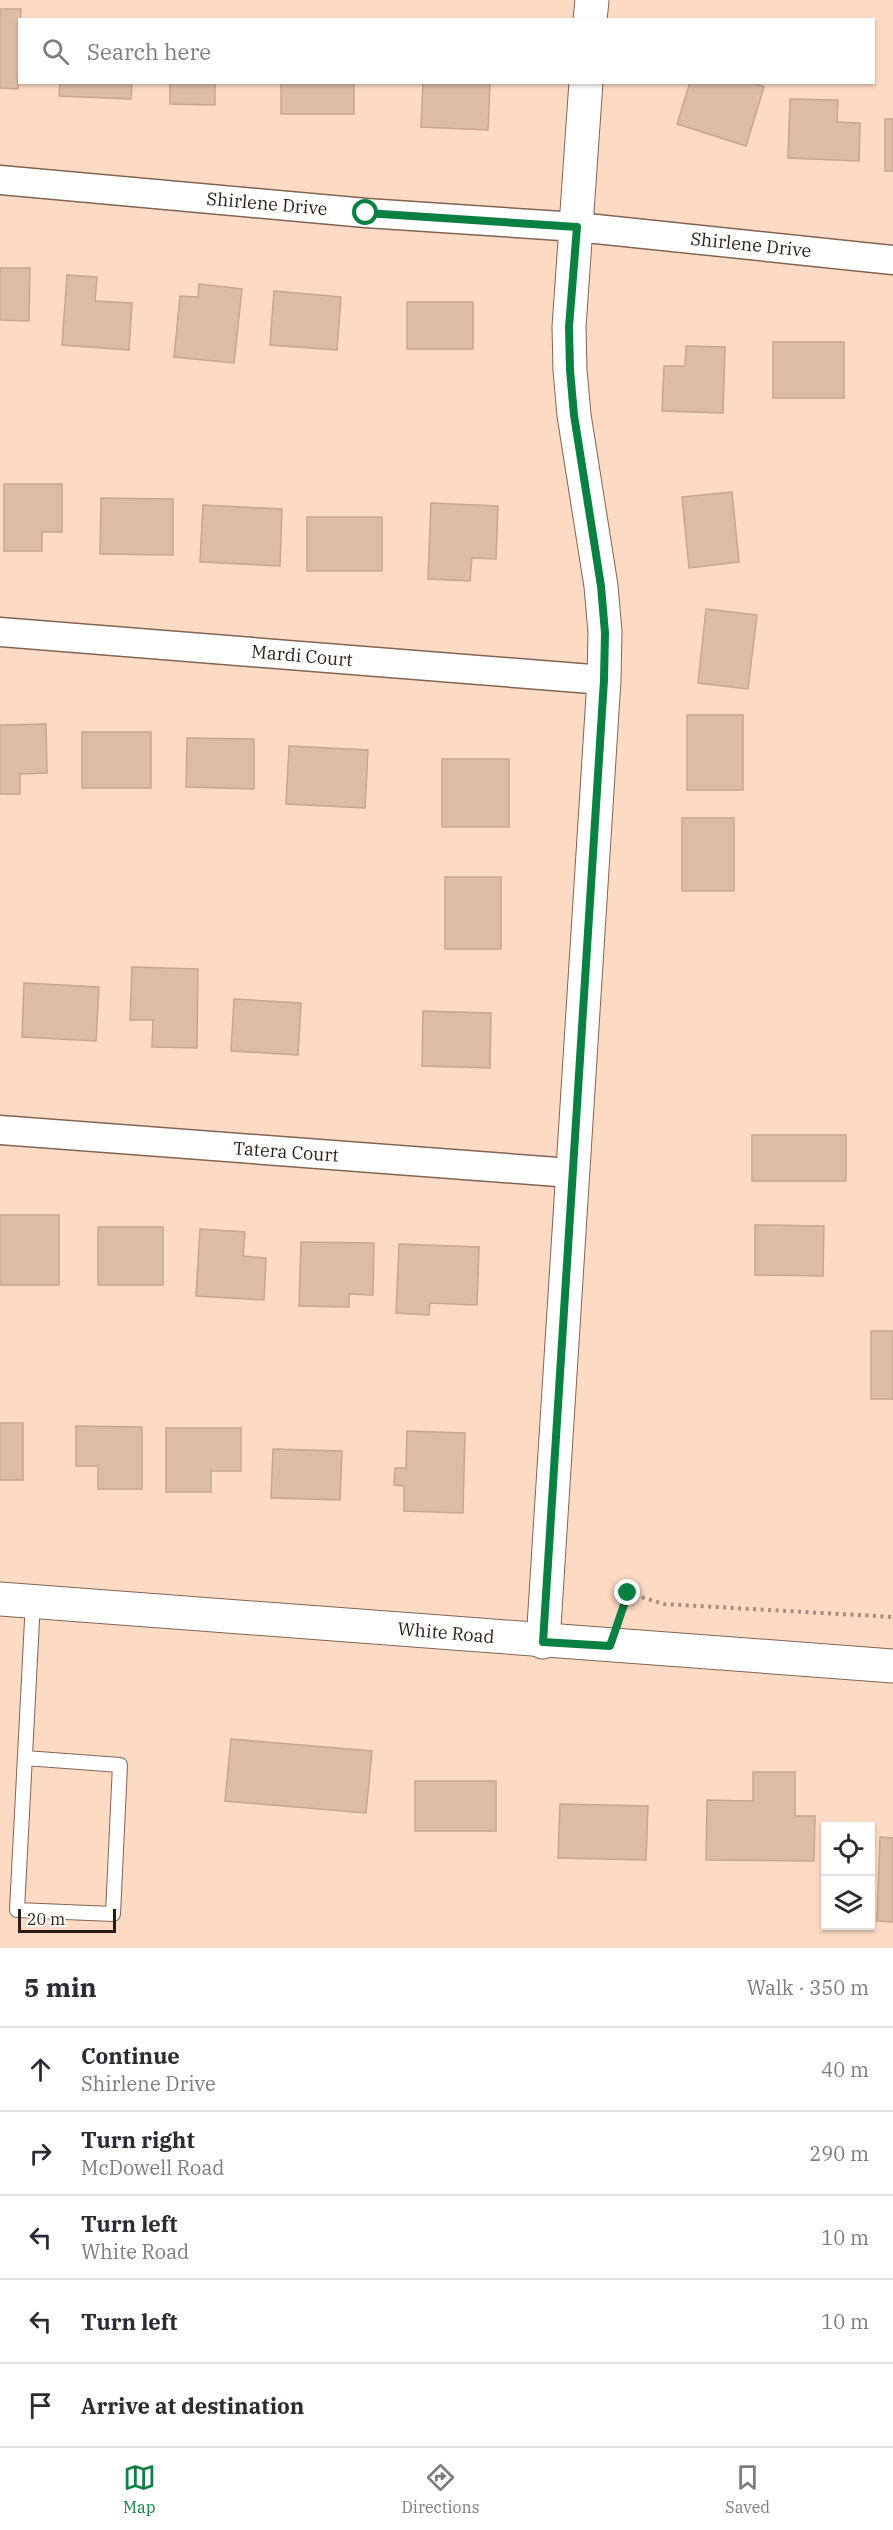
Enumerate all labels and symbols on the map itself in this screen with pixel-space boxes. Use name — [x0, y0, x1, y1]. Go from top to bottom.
street label: Shirlene Drive — [206, 187, 328, 220]
route start — [352, 199, 378, 225]
street label: Shirlene Drive — [690, 227, 813, 262]
street label: Mardi Court — [250, 640, 354, 671]
street label: Tatera Court — [232, 1136, 340, 1167]
route end — [614, 1579, 640, 1605]
street label: White Road — [397, 1617, 496, 1648]
scale bar — [18, 1906, 116, 1934]

